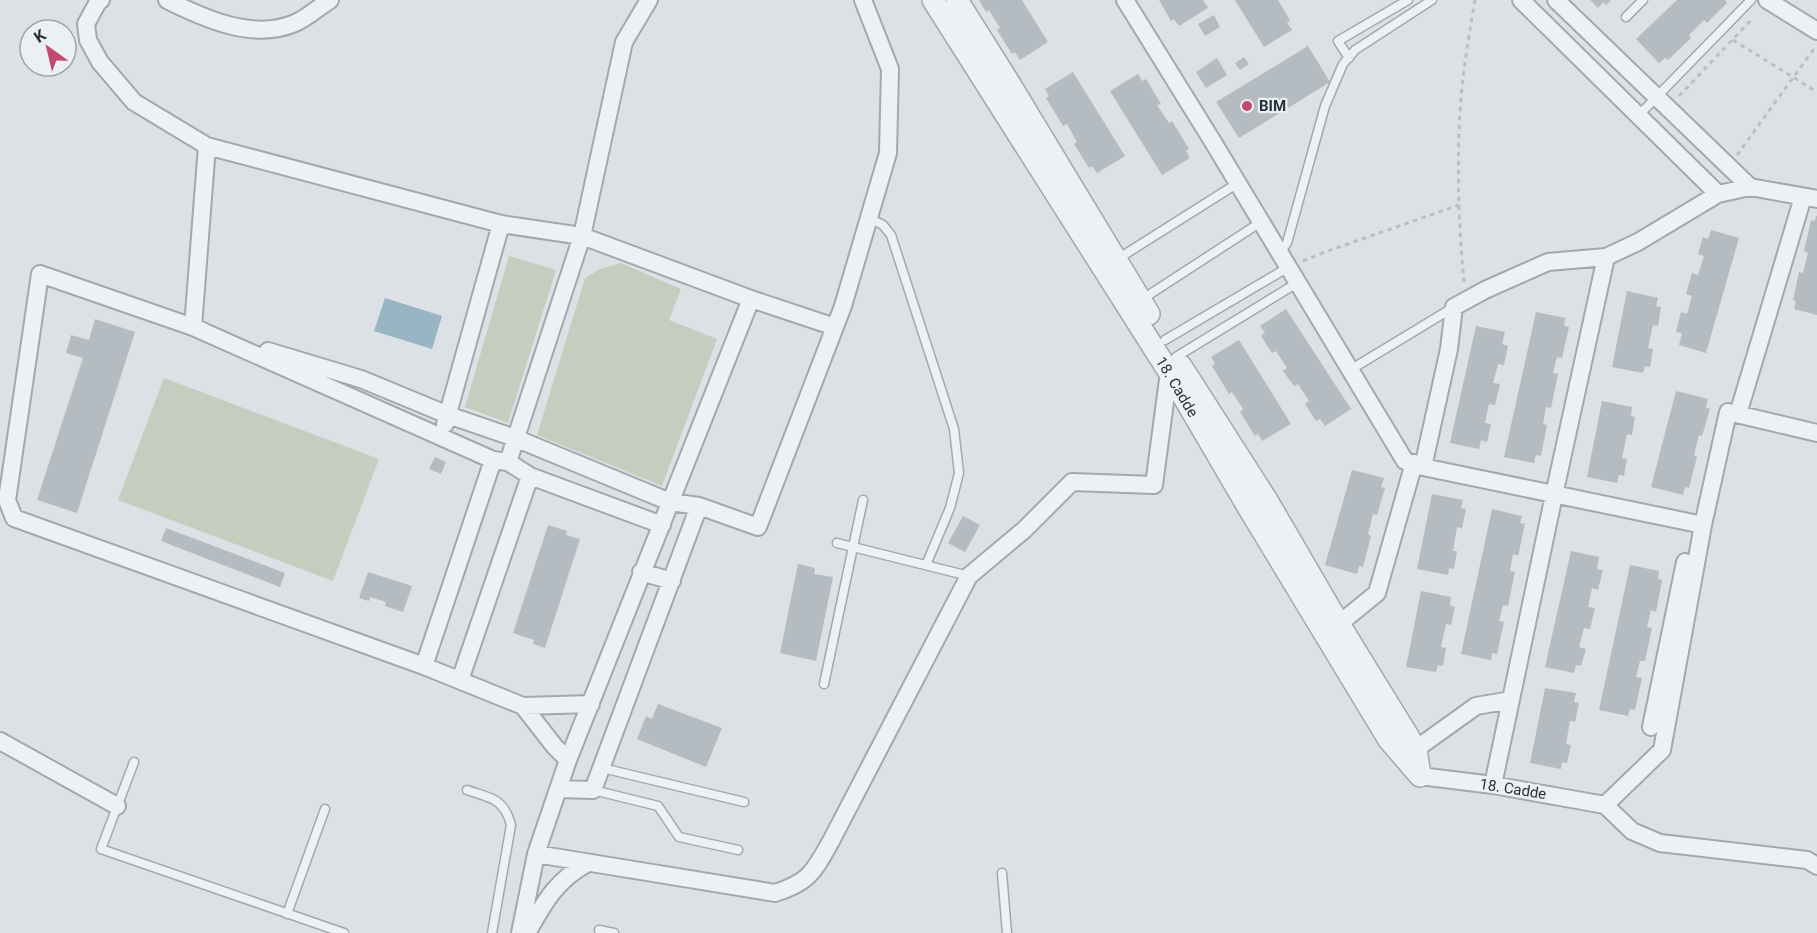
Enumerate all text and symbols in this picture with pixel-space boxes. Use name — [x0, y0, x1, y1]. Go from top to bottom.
north arrow — [18, 18, 78, 78]
text: K — [30, 25, 50, 47]
place label: BIM — [1259, 97, 1286, 115]
marker: BIM — [1240, 99, 1254, 113]
street label: 18. Cadde — [1152, 354, 1202, 421]
street label: 18. Cadde — [1478, 775, 1548, 803]

